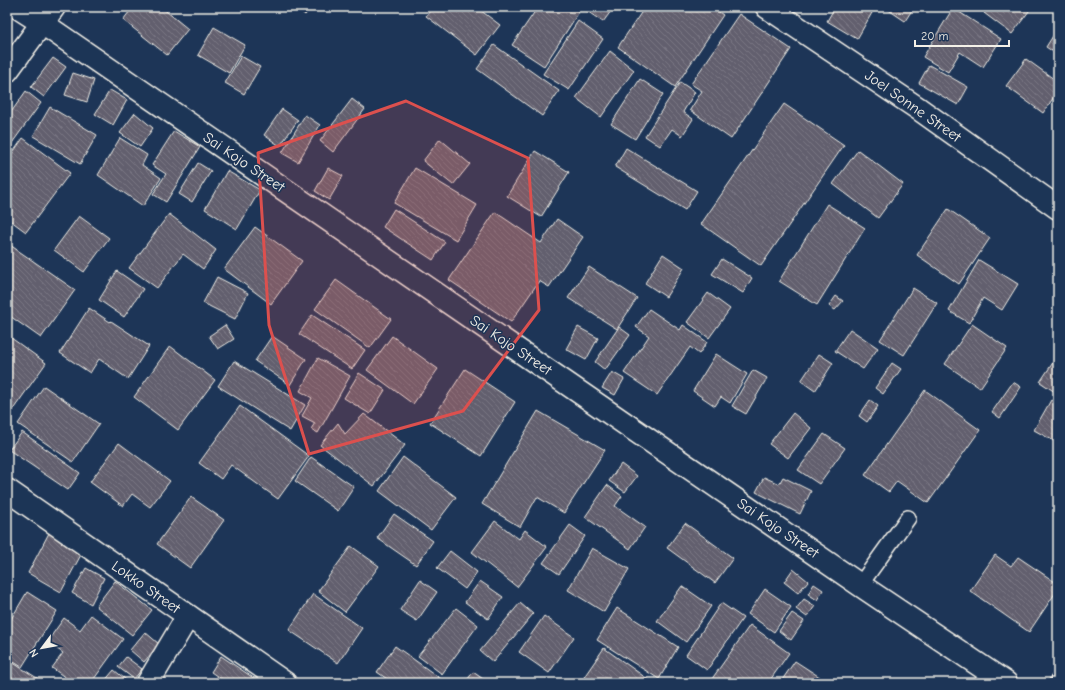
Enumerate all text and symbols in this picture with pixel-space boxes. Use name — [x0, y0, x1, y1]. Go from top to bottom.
scale bar — [915, 22, 1009, 48]
text: 20 m — [921, 29, 949, 43]
street label: Joel Sonne Street — [861, 66, 965, 146]
street label: Sai Kojo Street — [200, 128, 289, 196]
street label: Sai Kojo Street — [467, 311, 556, 379]
street label: Sai Kojo Street — [734, 494, 823, 562]
street label: Lokko Street — [108, 557, 184, 618]
north arrow — [22, 628, 62, 668]
text: N — [27, 647, 41, 660]

